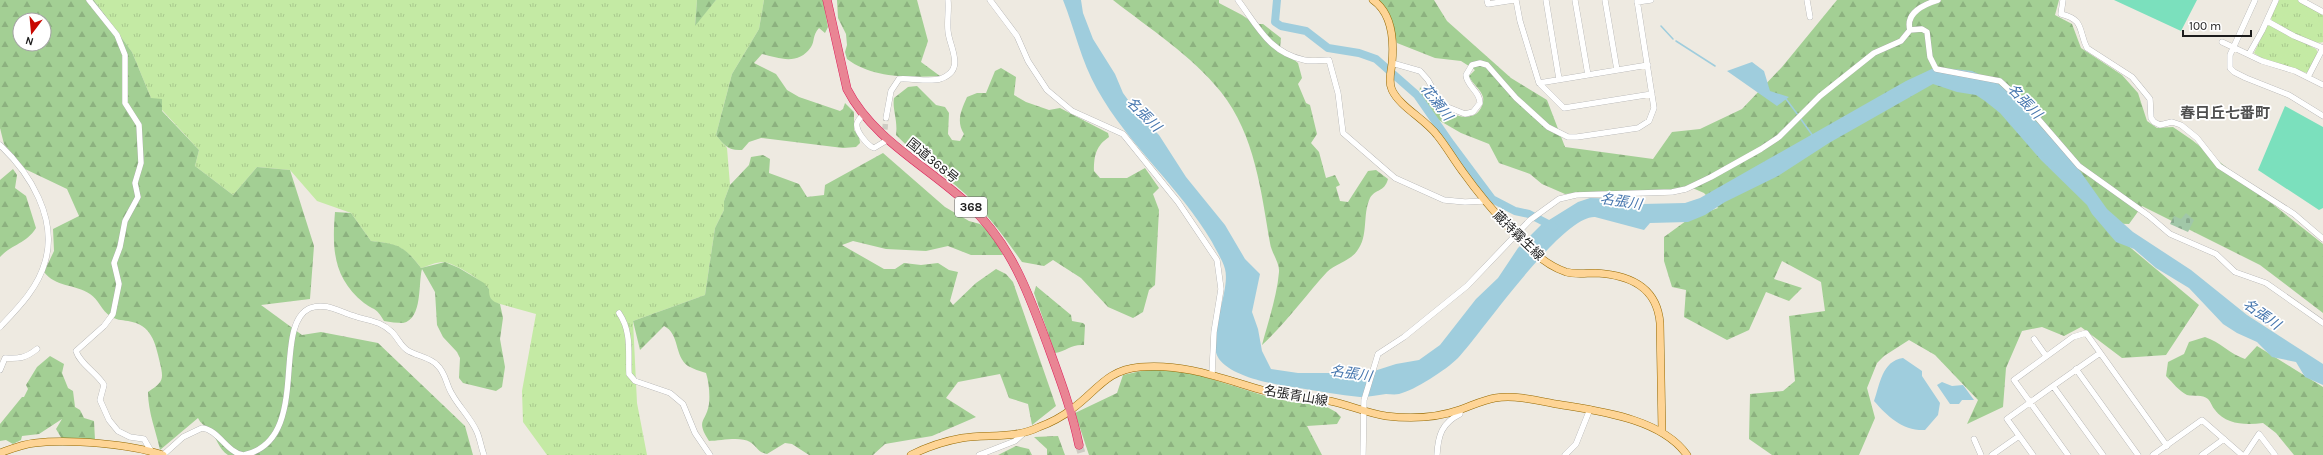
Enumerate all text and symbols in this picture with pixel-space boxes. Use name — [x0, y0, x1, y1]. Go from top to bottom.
north arrow — [12, 12, 52, 52]
scale bar — [2183, 12, 2251, 38]
text: 100 m — [2189, 19, 2221, 33]
text: N — [24, 34, 35, 48]
water label: 名張川 — [2004, 80, 2047, 124]
water label: 花瀬川 — [1417, 81, 1457, 126]
water label: 名張川 — [1123, 93, 1166, 137]
district label: 春日丘七番町 — [2180, 104, 2270, 122]
street label: 国道368号 — [904, 135, 962, 186]
water label: 名張川 — [1599, 190, 1645, 213]
road number: 368 — [955, 197, 987, 217]
street label: 蔵持霧生線 — [1490, 207, 1547, 263]
water label: 名張川 — [2240, 295, 2285, 335]
water label: 名張川 — [1329, 362, 1375, 385]
street label: 名張青山線 — [1263, 382, 1329, 409]

